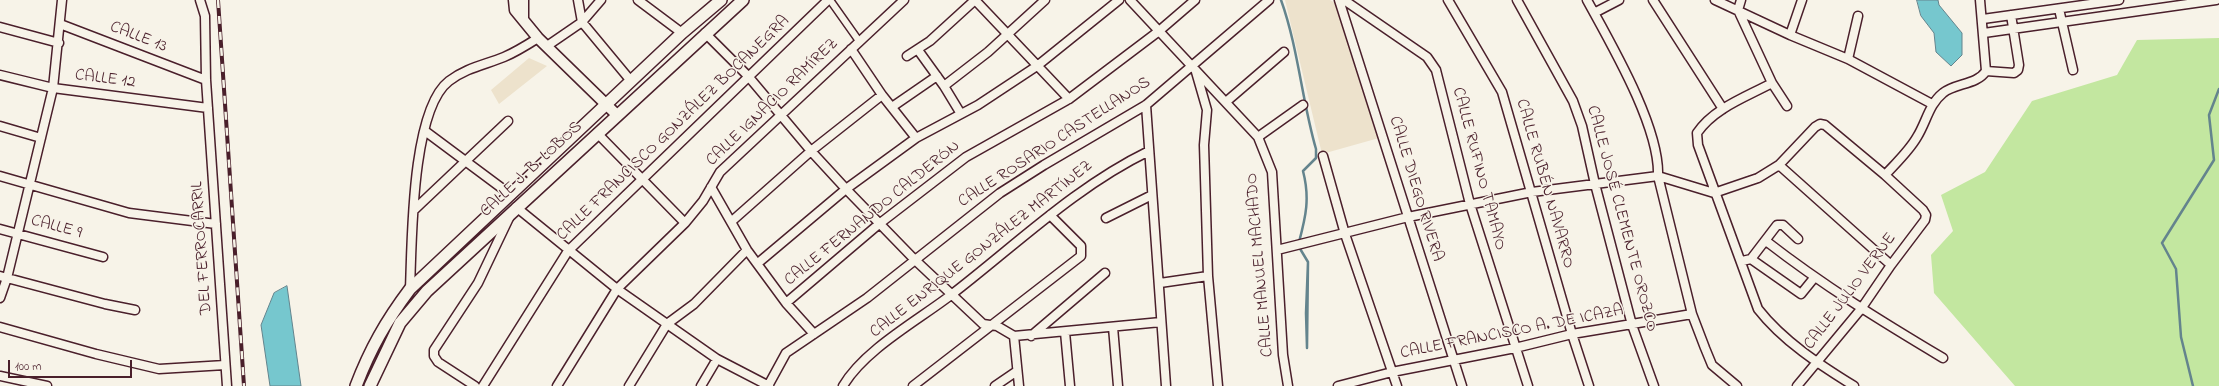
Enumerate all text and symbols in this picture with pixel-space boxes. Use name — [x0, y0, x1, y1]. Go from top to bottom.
street label: CALLE FRANCISCO GONZÁLEZ BOCANEGRA — [553, 12, 795, 246]
street label: CALLE 13 — [107, 18, 169, 58]
street label: CALLE IGNACIO RAMÍREZ — [703, 35, 843, 171]
street label: CALLE 12 — [74, 66, 136, 94]
street label: CALLE ROSARIO CASTELLANOS — [955, 73, 1155, 213]
street label: CALLE RUFINO TAMAYO — [1446, 85, 1510, 253]
street label: CALLE RUBÉN NAVARRO — [1510, 97, 1578, 271]
street label: CALLE JOSÉ CLEMENTE OROZCO — [1581, 104, 1661, 334]
street label: CALLE DIEGO RIVERA — [1383, 114, 1447, 264]
street label: CALLE J. B. LOBOS — [477, 118, 587, 222]
street label: CALLE FERNANDO CALDERÓN — [781, 137, 965, 291]
street label: CALLE ENRIQUE GONZÁLEZ MARTÍNEZ — [867, 157, 1097, 343]
street label: CALLE MANUEL MACHADO — [1243, 172, 1279, 358]
street label: DEL FERROCARRIL — [188, 181, 218, 315]
street label: CALLE 9 — [28, 211, 84, 245]
street label: CALLE JULIO VERNE — [1800, 229, 1902, 355]
street label: CALLE FRANCISCO A. DE ICAZA — [1399, 301, 1625, 365]
scale bar — [10, 352, 134, 378]
text: 100 m — [15, 358, 42, 376]

